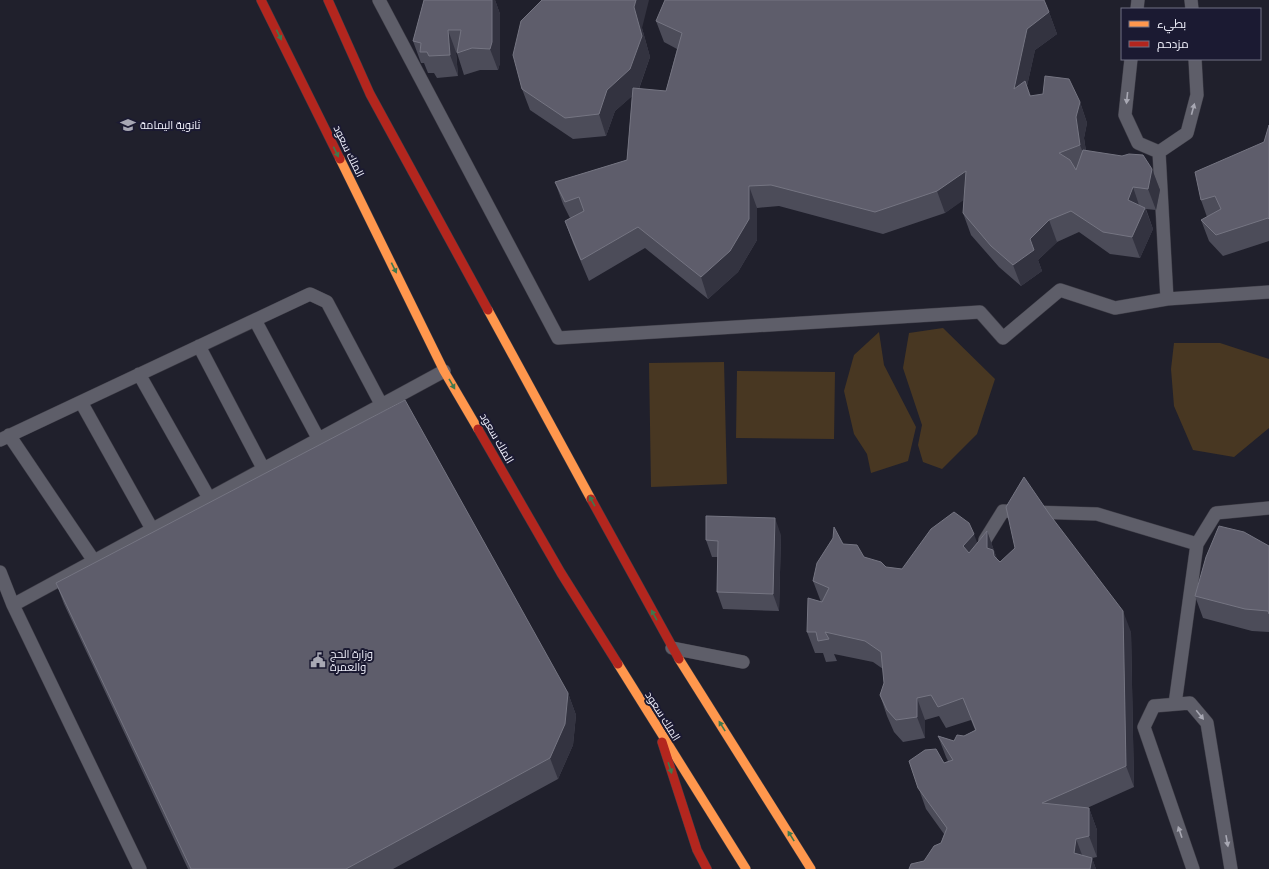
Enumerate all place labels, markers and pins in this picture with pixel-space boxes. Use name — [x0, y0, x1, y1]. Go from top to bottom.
school or university icon: ثانوية اليمامة — [119, 116, 137, 134]
place label: ثانوية اليمامة — [140, 117, 201, 133]
place label: وزارة الحج والعمرة — [330, 646, 373, 675]
public building icon: وزارة الحج والعمرة — [309, 651, 327, 669]

